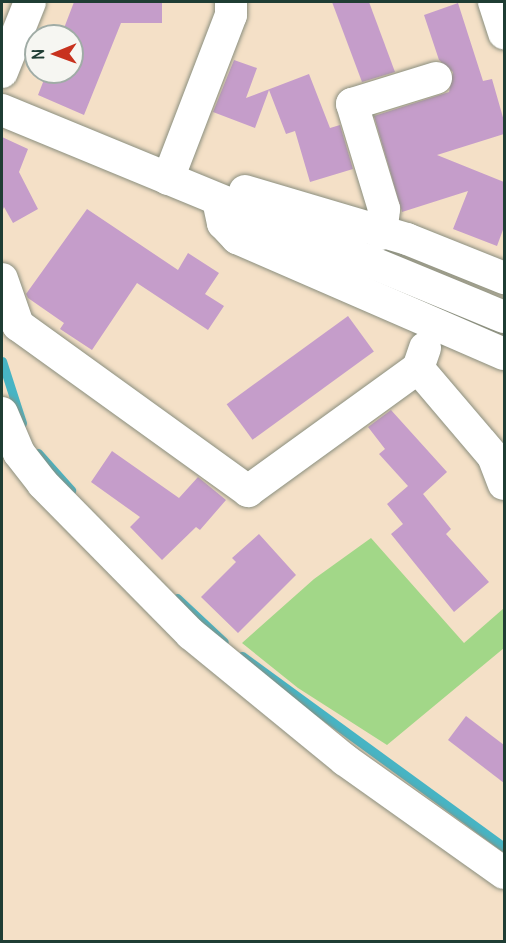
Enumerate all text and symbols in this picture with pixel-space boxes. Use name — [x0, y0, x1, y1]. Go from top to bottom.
north arrow — [24, 24, 84, 84]
text: N — [28, 49, 48, 60]

